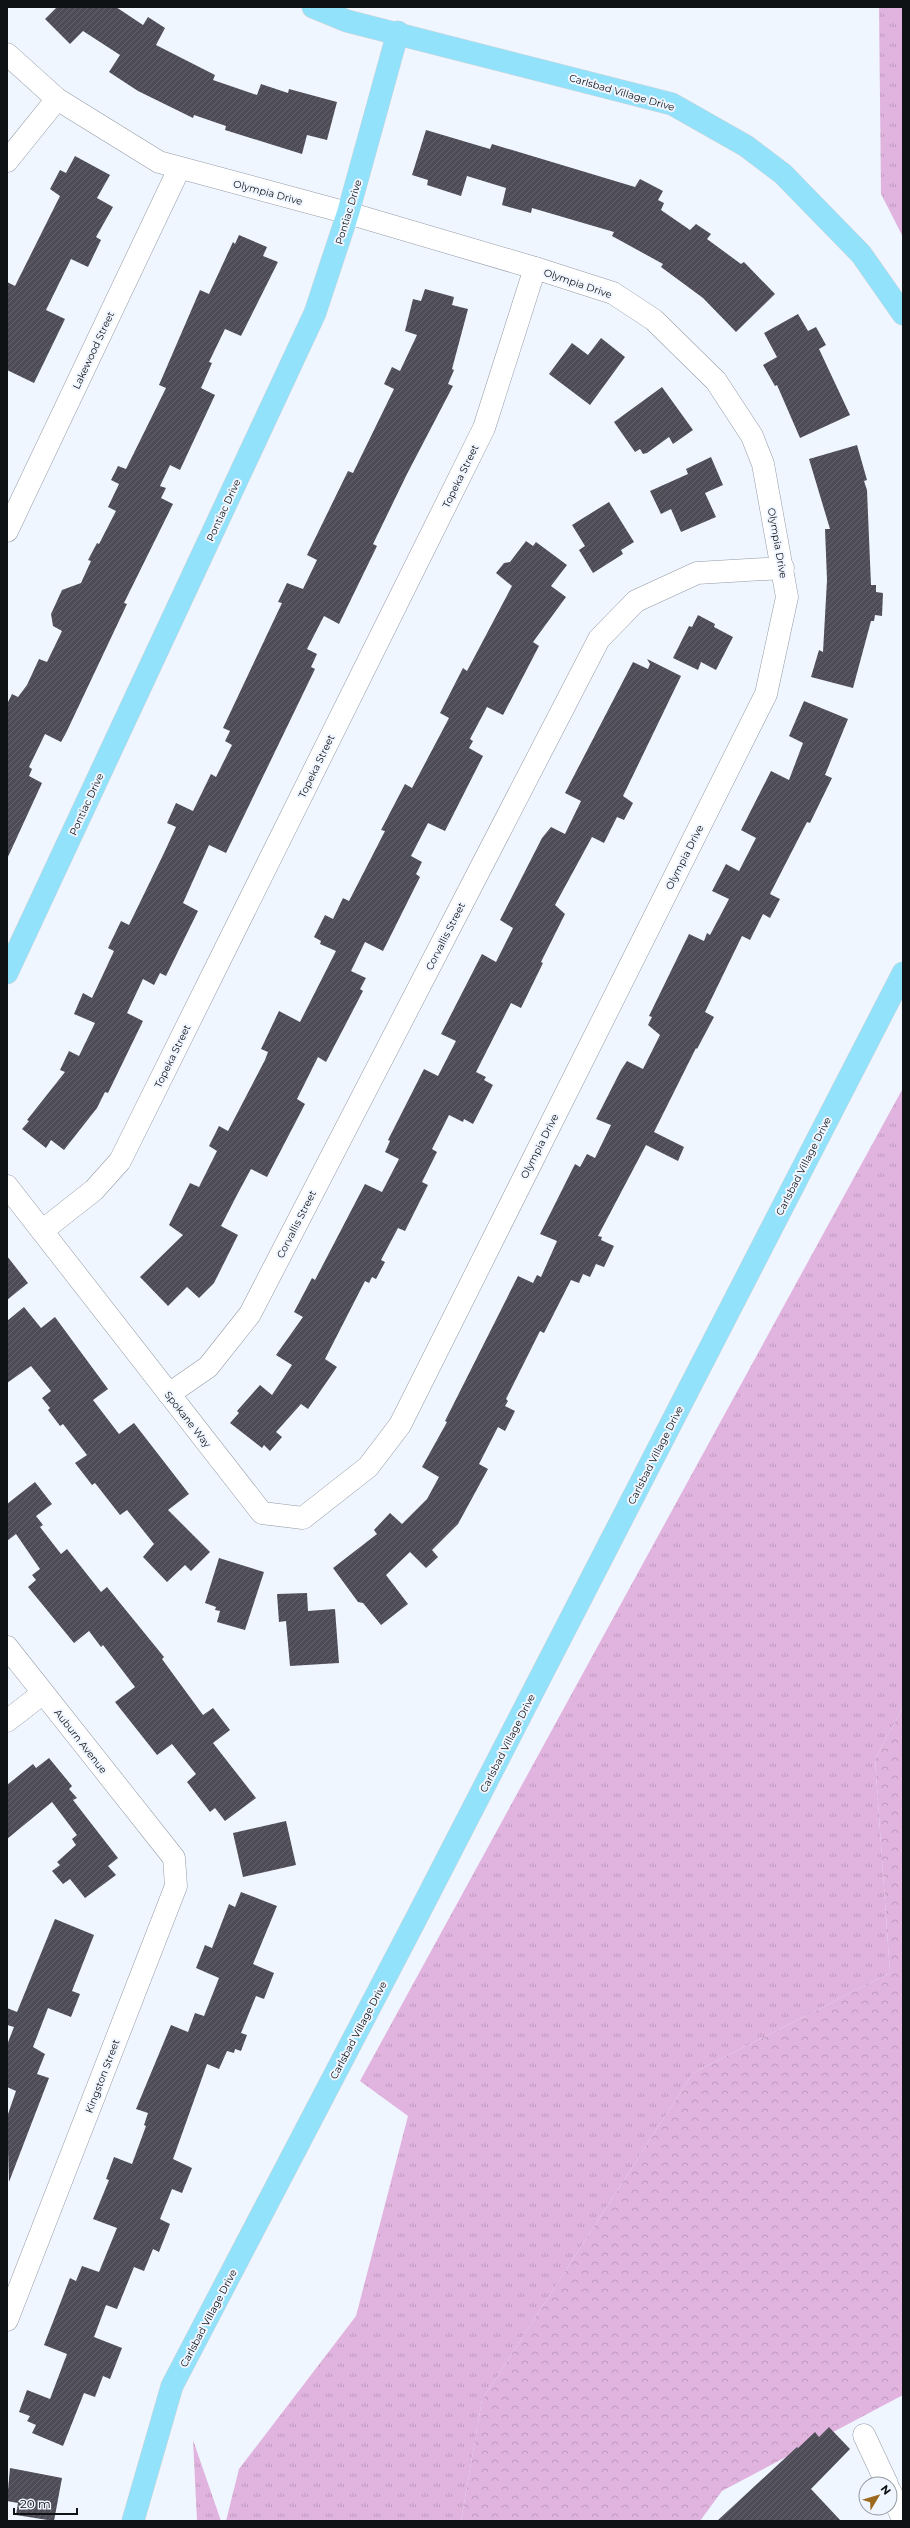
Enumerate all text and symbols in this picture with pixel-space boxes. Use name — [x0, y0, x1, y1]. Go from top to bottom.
street label: Carlsbad Village Drive — [568, 71, 676, 114]
street label: Olympia Drive — [232, 177, 304, 208]
street label: Pontiac Drive — [332, 178, 365, 246]
street label: Olympia Drive — [542, 266, 614, 301]
street label: Lakewood Street — [70, 309, 117, 391]
street label: Topeka Street — [440, 442, 481, 510]
street label: Pontiac Drive — [203, 477, 244, 543]
street label: Olympia Drive — [765, 507, 790, 579]
street label: Topeka Street — [296, 732, 337, 800]
street label: Pontiac Drive — [66, 771, 107, 837]
street label: Olympia Drive — [662, 823, 706, 892]
street label: Corvallis Street — [423, 900, 468, 972]
street label: Topeka Street — [152, 1022, 193, 1090]
street label: Olympia Drive — [517, 1112, 561, 1181]
street label: Carlsbad Village Drive — [773, 1115, 834, 1218]
street label: Corvallis Street — [274, 1188, 319, 1260]
street label: Spokane Way — [162, 1388, 214, 1451]
street label: Carlsbad Village Drive — [625, 1404, 686, 1507]
street label: Carlsbad Village Drive — [477, 1692, 538, 1795]
street label: Auburn Avenue — [51, 1706, 110, 1776]
street label: Carlsbad Village Drive — [327, 1979, 390, 2081]
street label: Kingston Street — [82, 2037, 123, 2115]
street label: Carlsbad Village Drive — [177, 2267, 240, 2369]
north arrow — [858, 2476, 898, 2516]
text: N — [878, 2482, 894, 2498]
scale bar — [14, 2490, 77, 2516]
text: 20 m — [20, 2496, 51, 2511]

